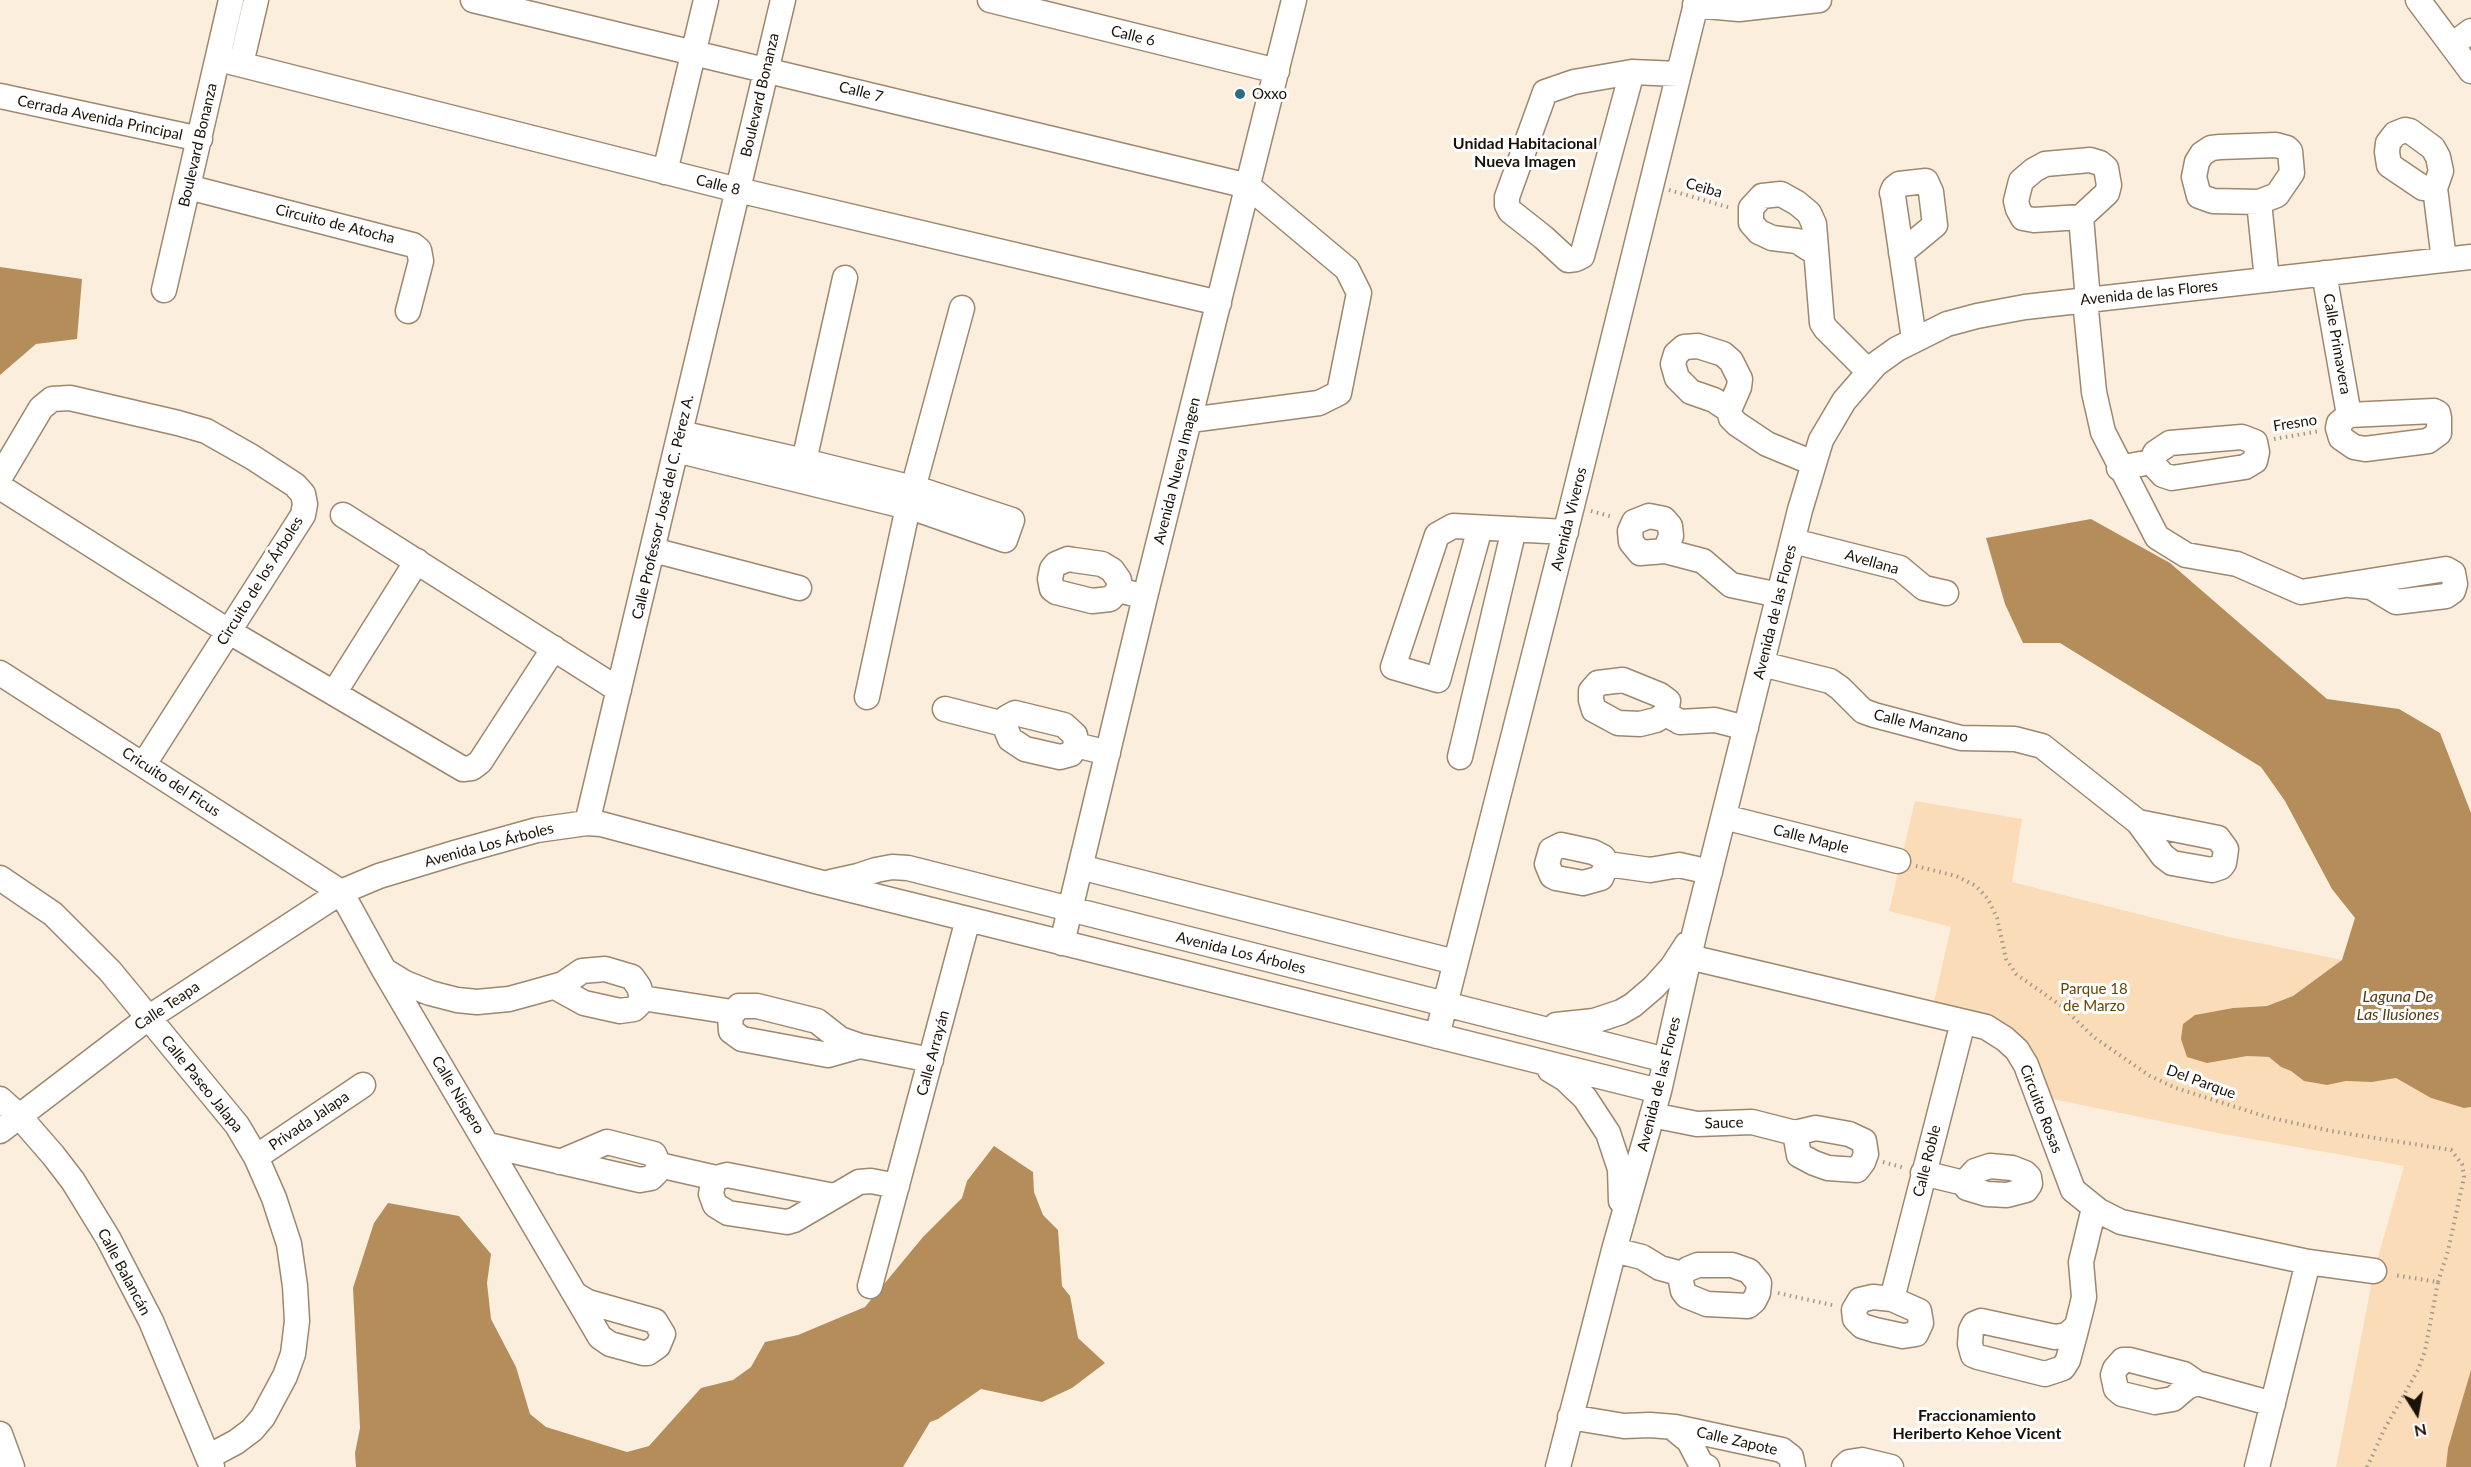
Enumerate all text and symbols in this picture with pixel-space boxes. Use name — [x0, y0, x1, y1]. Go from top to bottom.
street label: Calle 6 — [1109, 22, 1157, 50]
street label: Boulevard Bonanza — [737, 31, 783, 159]
street label: Calle 7 — [837, 78, 885, 106]
street label: Boulevard Bonanza — [175, 81, 221, 209]
place label: Oxxo — [1252, 85, 1287, 103]
marker: Oxxo — [1233, 87, 1247, 101]
street label: Cerrada Avenida Principal — [16, 92, 184, 144]
district label: Unidad Habitacional Nueva Imagen — [1453, 134, 1597, 172]
street label: Calle 8 — [694, 171, 742, 199]
street label: Ceiba — [1684, 174, 1724, 202]
street label: Circuito de Atocha — [273, 200, 397, 248]
street label: Avenida de las Flores — [2079, 277, 2219, 309]
street label: Calle Primavera — [2319, 292, 2355, 396]
street label: Calle Professor José del C. Pérez A. — [628, 393, 698, 621]
street label: Avenida Nueva Imagen — [1150, 396, 1204, 546]
street label: Fresno — [2272, 411, 2318, 435]
street label: Avenida Viveros — [1547, 465, 1591, 573]
street label: Circuito de los Árboles — [213, 513, 307, 649]
street label: Avenida de las Flores — [1750, 543, 1800, 681]
street label: Avellana — [1843, 546, 1901, 578]
street label: Calle Manzano — [1872, 706, 1970, 746]
street label: Cricuito del Ficus — [118, 744, 224, 820]
street label: Avenida Los Árboles — [422, 819, 556, 871]
street label: Calle Maple — [1771, 821, 1851, 857]
street label: Avenida Los Árboles — [1174, 928, 1308, 978]
street label: Calle Teapa — [131, 978, 203, 1034]
park label: Parque 18 de Marzo — [2060, 980, 2128, 1015]
water label: Laguna De Las Ilusiones — [2357, 987, 2439, 1025]
street label: Calle Arrayán — [913, 1008, 953, 1098]
street label: Avenida de las Flores — [1634, 1015, 1684, 1153]
street label: Calle Paseo Jalapa — [157, 1032, 247, 1136]
street label: Calle Níspero — [428, 1053, 488, 1137]
street label: Del Parque — [2164, 1061, 2238, 1103]
street label: Circuito Rosas — [2016, 1062, 2066, 1156]
street label: Privada Jalapa — [265, 1088, 353, 1154]
street label: Sauce — [1704, 1113, 1744, 1133]
street label: Calle Roble — [1909, 1123, 1945, 1199]
street label: Calle Balancán — [94, 1226, 154, 1318]
north arrow — [2387, 1383, 2447, 1443]
district label: Fraccionamiento Heriberto Kehoe Vicent — [1893, 1406, 2061, 1444]
text: N — [2413, 1421, 2428, 1442]
street label: Calle Zapote — [1695, 1423, 1779, 1459]

